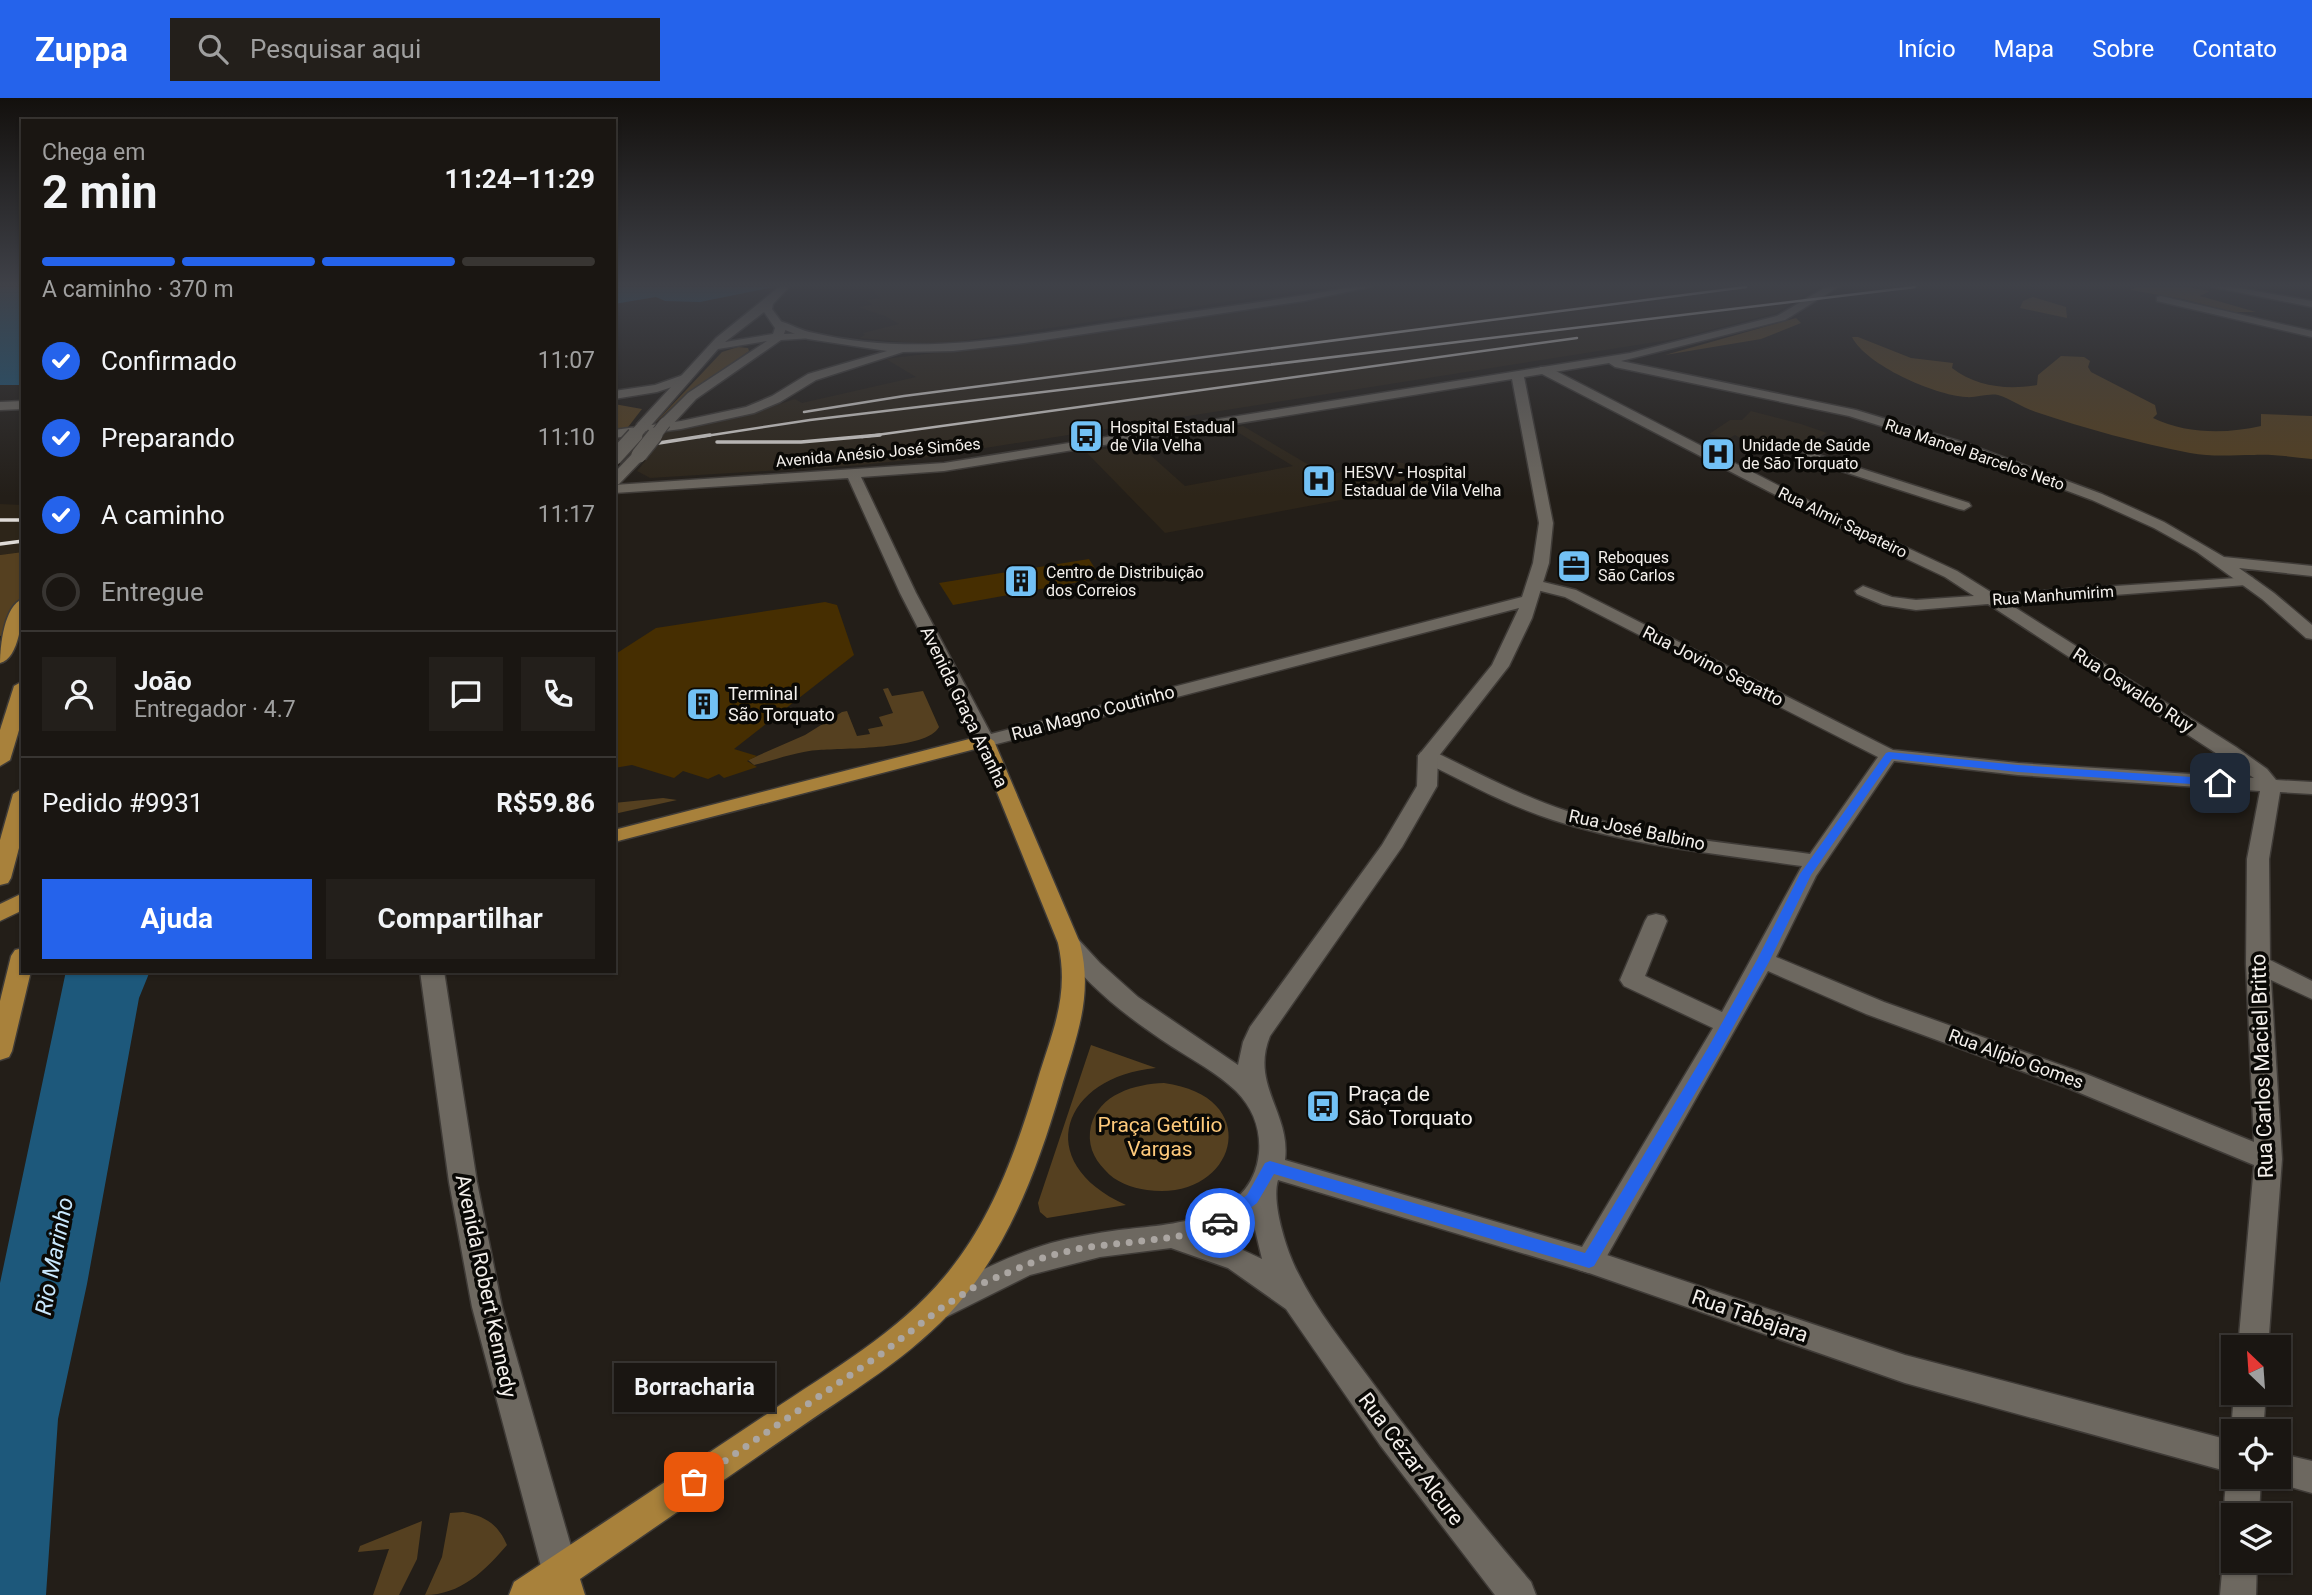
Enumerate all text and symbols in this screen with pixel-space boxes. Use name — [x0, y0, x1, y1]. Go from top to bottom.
search box — [170, 18, 660, 81]
text: Zuppa — [35, 30, 128, 69]
icon: search — [194, 30, 232, 68]
text: Pesquisar aqui — [250, 34, 421, 64]
text: Início — [1898, 35, 1956, 63]
text: Mapa — [1994, 35, 2054, 63]
text: Sobre — [2092, 35, 2154, 63]
text: Contato — [2192, 35, 2277, 63]
text: Chega em — [42, 139, 145, 166]
text: 11:24–11:29 — [445, 164, 595, 194]
text: 2 min — [42, 165, 158, 219]
text: A caminho · 370 m — [42, 276, 234, 303]
icon: check — [42, 342, 80, 380]
text: Confirmado — [101, 346, 237, 376]
text: 11:07 — [538, 347, 595, 374]
street label: Rua Manoel Barcelos Neto — [1883, 415, 2067, 494]
bus stop icon: Hospital Estadual de Vila Velha — [1067, 417, 1105, 455]
place label: Hospital Estadual de Vila Velha — [1110, 418, 1235, 455]
icon: check — [42, 419, 80, 457]
text: Preparando — [101, 423, 235, 453]
text: 11:10 — [538, 424, 595, 451]
street label: Avenida Anésio José Simões — [775, 434, 981, 471]
hospital icon: Unidade de Saúde de São Torquato — [1699, 435, 1737, 473]
place label: Unidade de Saúde de São Torquato — [1742, 436, 1870, 473]
hospital icon: HESVV - Hospital Estadual de Vila Velha — [1300, 462, 1338, 500]
place label: HESVV - Hospital Estadual de Vila Velha — [1344, 463, 1502, 500]
street label: Rua Almir Sapateiro — [1775, 483, 1910, 562]
icon: check — [42, 496, 80, 534]
text: A caminho — [101, 500, 225, 530]
text: 11:17 — [538, 501, 595, 528]
office icon: Reboques São Carlos — [1555, 547, 1593, 585]
place label: Reboques São Carlos — [1598, 548, 1675, 585]
building icon: Centro de Distribuição dos Correios — [1002, 562, 1040, 600]
place label: Centro de Distribuição dos Correios — [1046, 563, 1204, 600]
text: Entregue — [101, 577, 204, 607]
street label: Rua Manhumirim — [1992, 582, 2114, 609]
street label: Rua Jovino Segatto — [1639, 621, 1787, 710]
street label: Avenida Graça Aranha — [916, 623, 1013, 791]
street label: Rua Oswaldo Ruy — [2069, 643, 2198, 737]
button: person — [42, 657, 116, 731]
button: chat — [429, 657, 503, 731]
button: phone — [521, 657, 595, 731]
text: João — [134, 666, 192, 696]
street label: Rua Magno Coutinho — [1009, 681, 1177, 744]
place label: Terminal São Torquato — [728, 683, 835, 725]
building icon: Terminal São Torquato — [684, 685, 722, 723]
text: Entregador · 4.7 — [134, 696, 296, 723]
pin — [2190, 753, 2250, 813]
icon: home — [2201, 764, 2239, 802]
text: Pedido #9931 — [42, 788, 203, 818]
text: R$59.86 — [496, 788, 595, 818]
street label: Rua José Balbino — [1567, 805, 1707, 854]
button: Ajuda — [42, 879, 312, 959]
button: Compartilhar — [326, 879, 595, 959]
street label: Rua Carlos Maciel Britto — [2246, 953, 2278, 1179]
street label: Rua Alípio Gomes — [1946, 1024, 2087, 1093]
place label: Praça de São Torquato — [1348, 1082, 1473, 1130]
bus stop icon: Praça de São Torquato — [1304, 1087, 1342, 1125]
park label: Praça Getúlio Vargas — [1097, 1113, 1223, 1161]
street label: Avenida Robert Kennedy — [451, 1172, 521, 1400]
courier — [1185, 1188, 1255, 1258]
water label: Rio Marinho — [30, 1195, 79, 1317]
icon: car — [1201, 1204, 1239, 1242]
street label: Rua Tabajara — [1689, 1285, 1811, 1347]
north arrow — [2221, 1335, 2291, 1405]
map controls — [2221, 1335, 2291, 1573]
callout: Borracharia — [614, 1363, 774, 1412]
text: Borracharia — [634, 1374, 755, 1401]
street label: Rua Cézar Alcure — [1353, 1388, 1469, 1530]
button: locate — [2221, 1419, 2291, 1489]
pin — [664, 1452, 724, 1512]
icon: bag — [675, 1463, 713, 1501]
button: layers — [2221, 1503, 2291, 1573]

